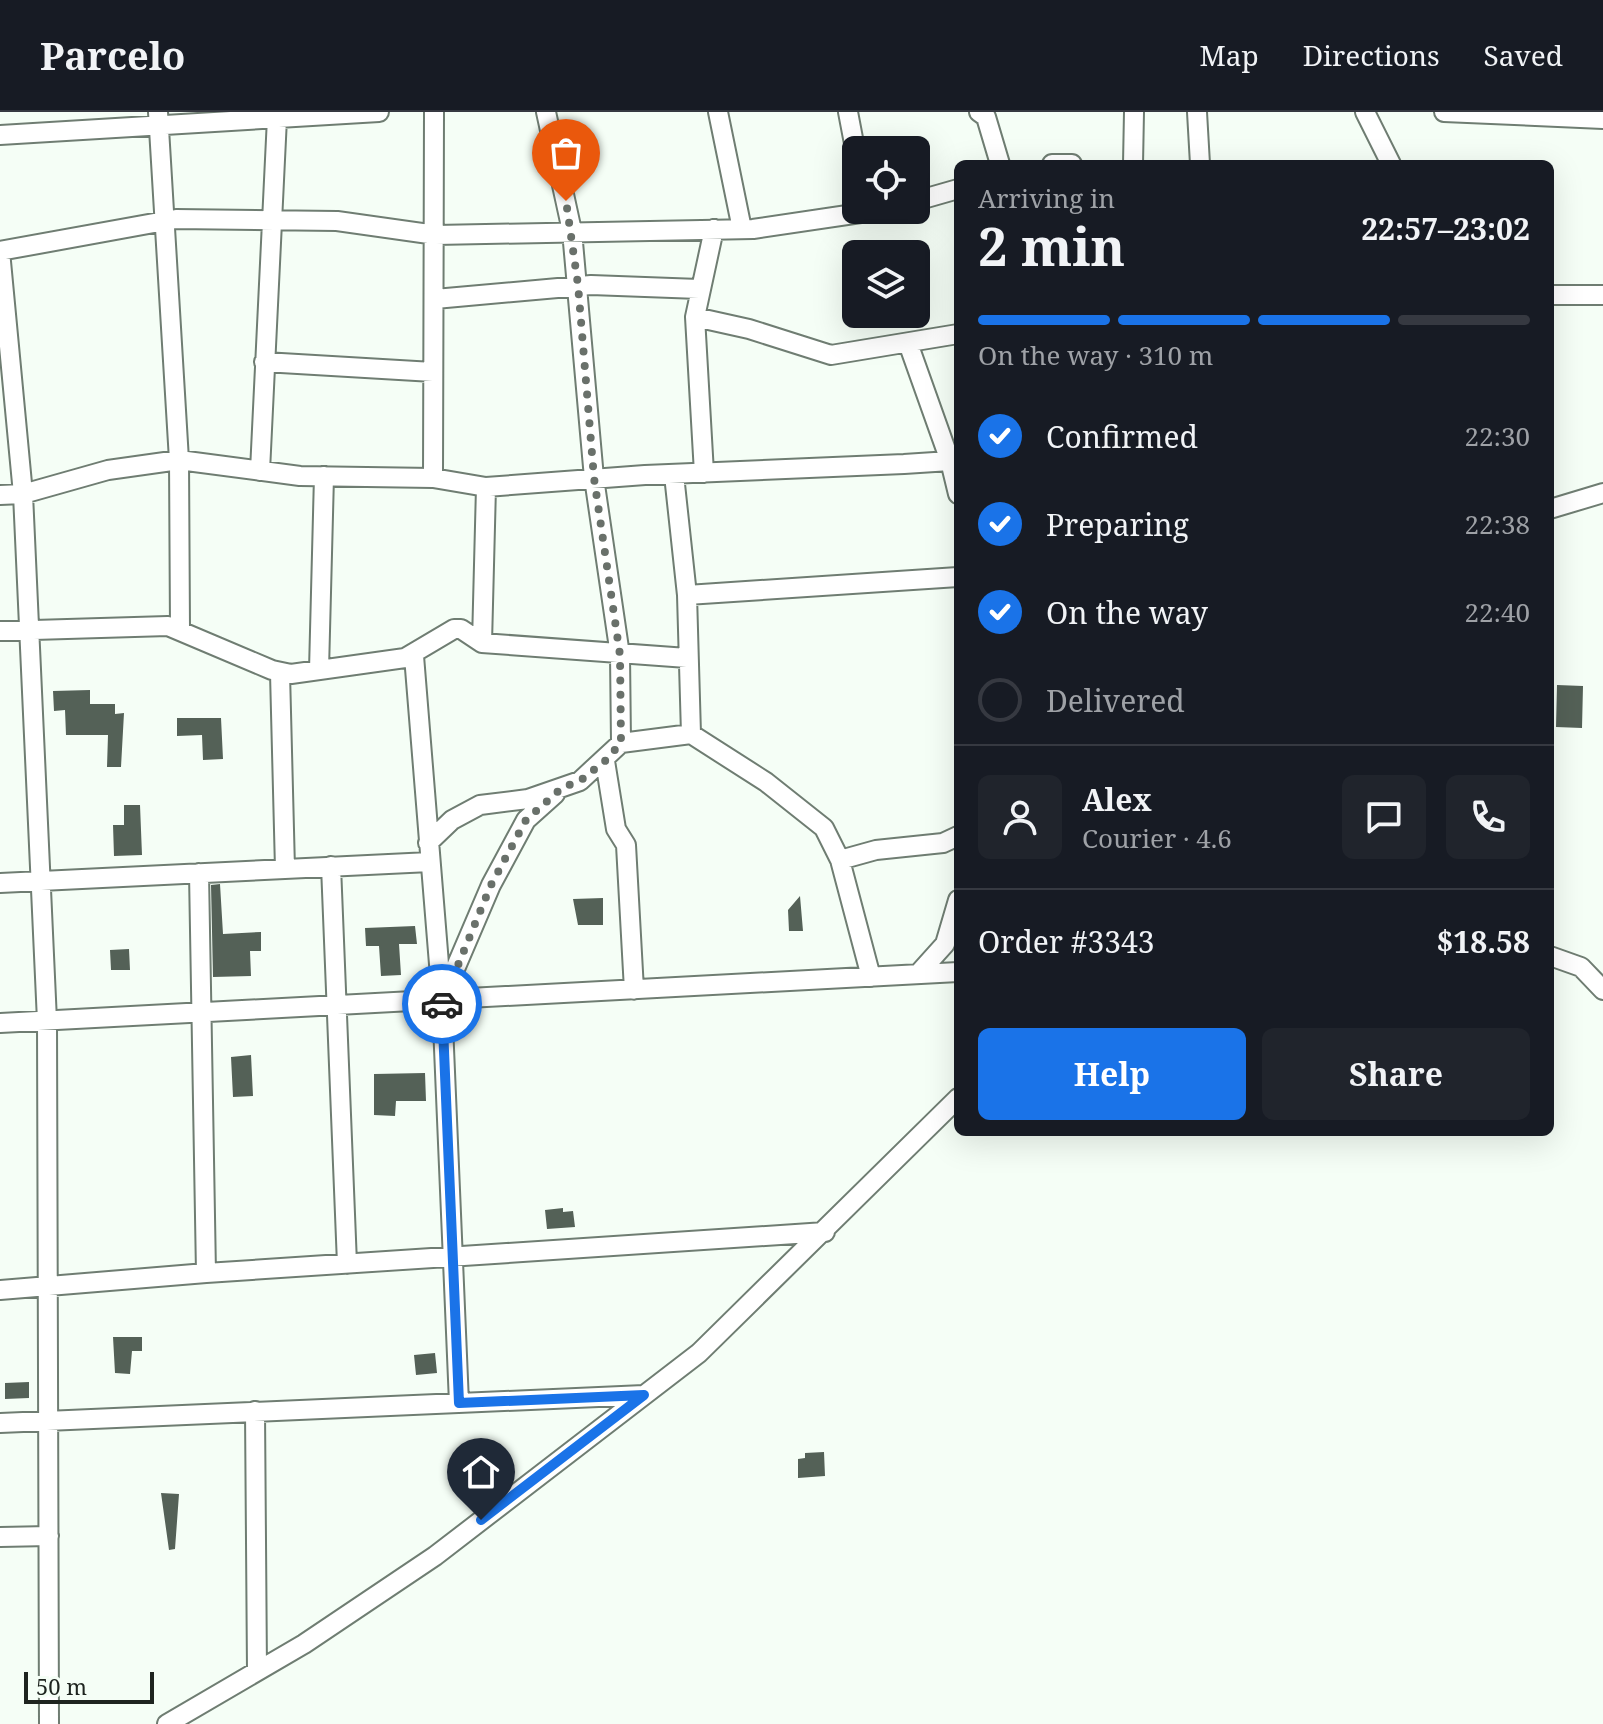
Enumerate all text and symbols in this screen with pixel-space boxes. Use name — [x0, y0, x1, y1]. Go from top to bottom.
text: Parcelo — [40, 29, 185, 81]
text: Map — [1199, 36, 1259, 74]
text: Directions — [1303, 36, 1440, 74]
text: Saved — [1484, 36, 1563, 74]
pin — [532, 119, 600, 201]
icon: bag — [544, 131, 588, 175]
map controls — [842, 136, 930, 328]
button: locate — [842, 136, 930, 224]
text: Arriving in — [978, 180, 1115, 216]
text: 22:57–23:02 — [1361, 208, 1530, 249]
text: 2 min — [978, 210, 1125, 281]
button: layers — [842, 240, 930, 328]
text: On the way · 310 m — [978, 337, 1213, 373]
icon: check — [978, 414, 1022, 458]
text: Confirmed — [1046, 416, 1198, 457]
text: 22:30 — [1464, 418, 1530, 454]
icon: check — [978, 502, 1022, 546]
text: Preparing — [1046, 504, 1189, 545]
text: 22:38 — [1464, 506, 1530, 542]
icon: check — [978, 590, 1022, 634]
text: On the way — [1046, 592, 1208, 633]
text: 22:40 — [1464, 594, 1530, 630]
text: Delivered — [1046, 680, 1185, 721]
button: person — [978, 775, 1062, 859]
button: chat — [1342, 775, 1426, 859]
button: phone — [1446, 775, 1530, 859]
text: Alex — [1082, 779, 1152, 820]
text: Courier · 4.6 — [1082, 820, 1232, 856]
text: Order #3343 — [978, 921, 1155, 962]
text: $18.58 — [1436, 921, 1530, 962]
courier — [402, 964, 482, 1044]
icon: car — [420, 982, 464, 1026]
button: Help — [978, 1028, 1246, 1120]
button: Share — [1262, 1028, 1530, 1120]
pin — [447, 1438, 515, 1520]
icon: home — [459, 1450, 503, 1494]
scale bar — [24, 1668, 154, 1704]
text: 50 m — [36, 1671, 87, 1701]

